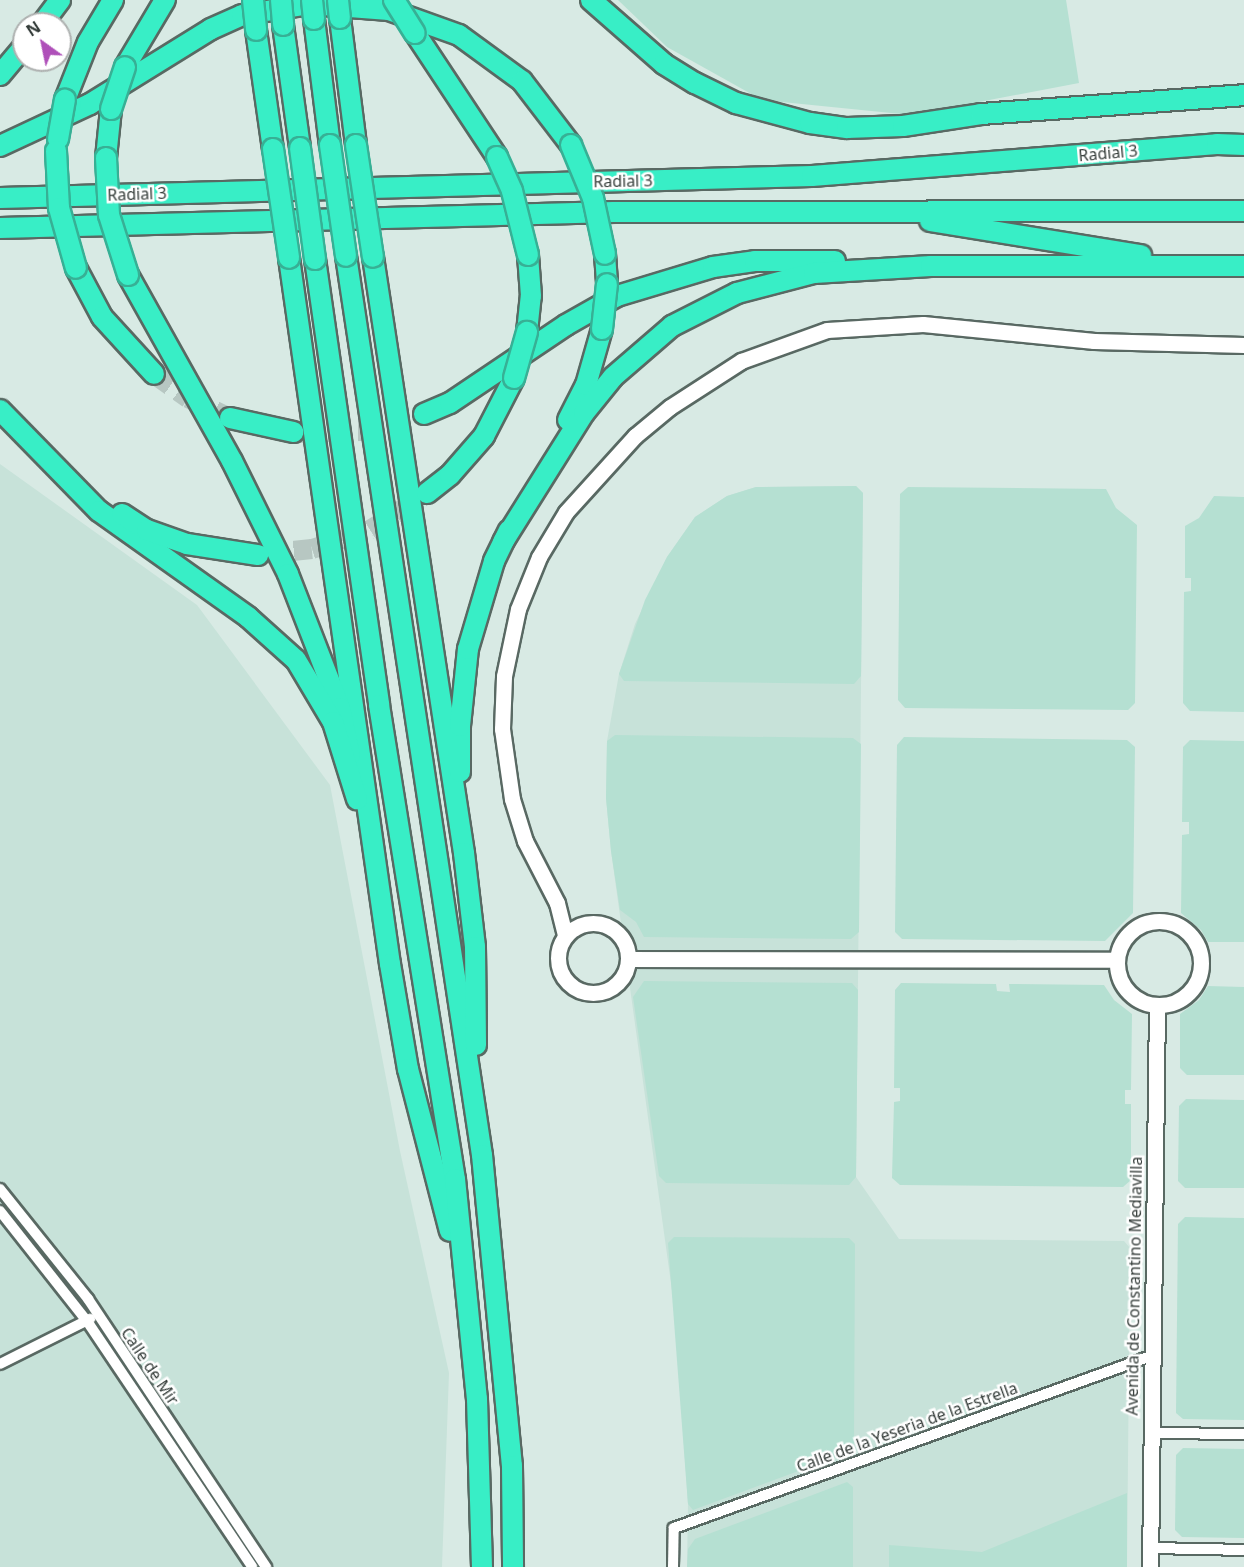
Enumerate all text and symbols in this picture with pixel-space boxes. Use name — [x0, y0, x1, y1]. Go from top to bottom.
north arrow — [12, 12, 72, 72]
text: N — [22, 16, 45, 41]
street label: Radial 3 — [1078, 141, 1138, 165]
street label: Radial 3 — [593, 171, 653, 191]
street label: Radial 3 — [107, 183, 167, 205]
street label: Avenida de Constantino Mediavilla — [1122, 1156, 1146, 1416]
street label: Calle de Mir — [117, 1324, 183, 1408]
street label: Calle de la Yeseria de la Estrella — [794, 1378, 1020, 1476]

